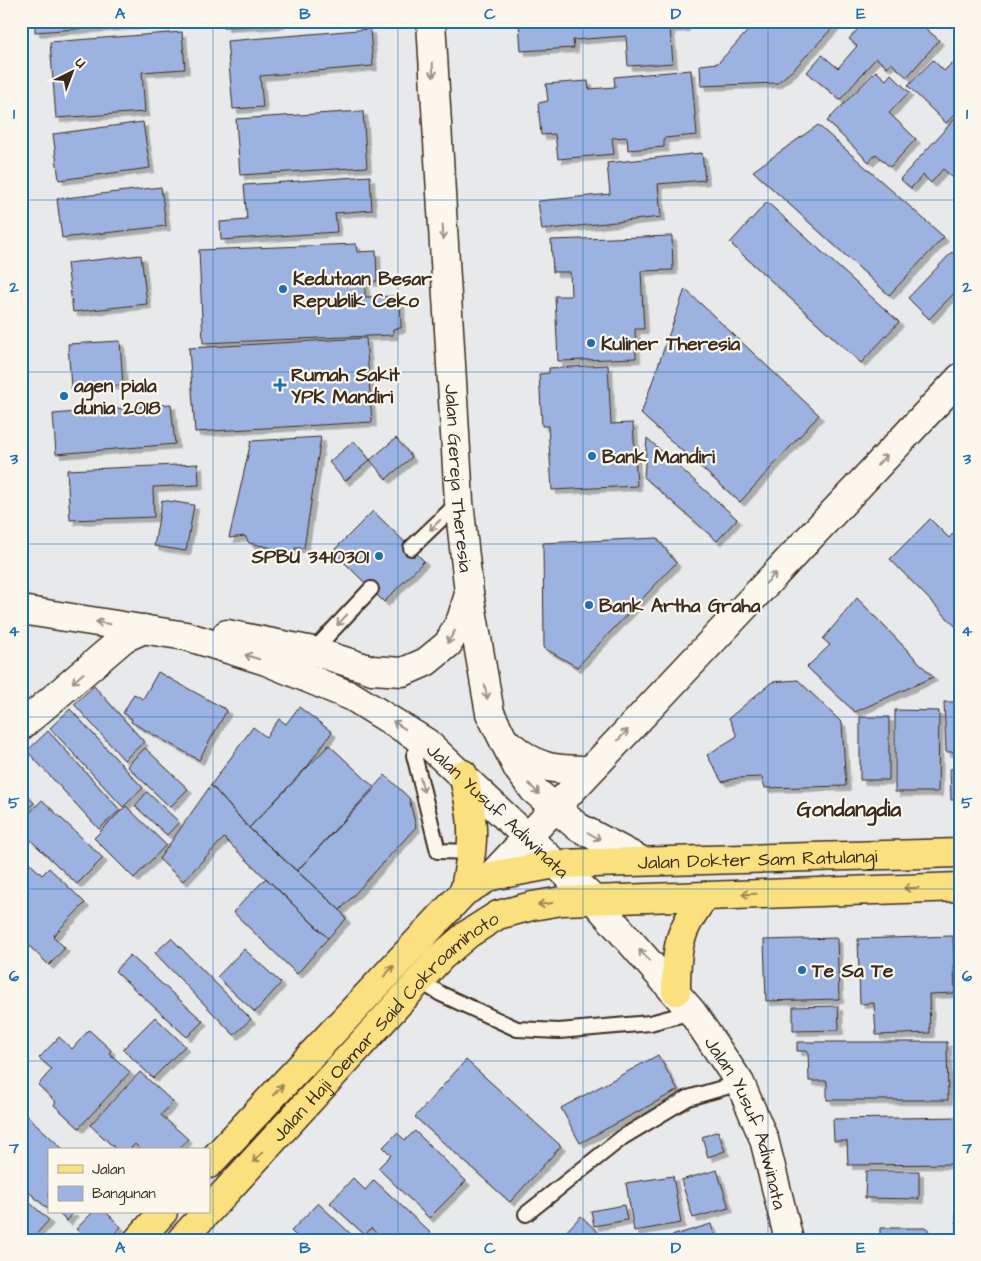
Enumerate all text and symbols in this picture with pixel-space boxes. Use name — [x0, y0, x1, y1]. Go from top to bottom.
text: A — [115, 3, 126, 25]
text: B — [299, 3, 311, 25]
text: C — [484, 3, 496, 25]
text: D — [671, 3, 682, 25]
text: E — [856, 3, 866, 25]
north arrow — [48, 48, 98, 98]
text: U — [70, 53, 90, 73]
one-way arrow — [429, 62, 438, 78]
text: 1 — [13, 103, 16, 125]
text: 1 — [966, 103, 969, 125]
one-way arrow — [438, 224, 447, 240]
place label: Kedutaan Besar Republik Ceko — [293, 266, 432, 315]
text: 2 — [8, 276, 19, 298]
text: 2 — [961, 276, 972, 298]
marker: Kedutaan Besar Republik Ceko — [277, 283, 289, 295]
place label: Kuliner Theresia — [601, 331, 741, 358]
marker: Kuliner Theresia — [585, 337, 597, 349]
place label: Rumah Sakit YPK Mandiri — [291, 362, 400, 411]
place label: agen piala dunia 2018 — [73, 373, 161, 422]
marker: Rumah Sakit YPK Mandiri — [273, 378, 287, 392]
street label: Jalan Gereja Theresia — [437, 383, 479, 574]
marker: agen piala dunia 2018 — [58, 390, 70, 402]
place label: Bank Mandiri — [602, 444, 715, 471]
text: 3 — [9, 448, 19, 470]
text: 3 — [962, 448, 972, 470]
marker: Bank Mandiri — [586, 450, 598, 462]
one-way arrow — [876, 454, 888, 466]
one-way arrow — [429, 519, 441, 531]
place label: SPBU 3410301 — [251, 544, 370, 571]
marker: SPBU 3410301 — [373, 550, 385, 562]
one-way arrow — [765, 572, 777, 585]
place label: Bank Artha Graha — [599, 593, 761, 620]
marker: Bank Artha Graha — [583, 599, 595, 611]
one-way arrow — [336, 613, 348, 626]
one-way arrow — [95, 617, 111, 627]
text: 4 — [9, 620, 20, 642]
text: 4 — [962, 620, 973, 642]
one-way arrow — [446, 630, 456, 644]
one-way arrow — [244, 651, 260, 661]
one-way arrow — [71, 673, 84, 684]
one-way arrow — [482, 684, 492, 700]
one-way arrow — [392, 719, 406, 730]
one-way arrow — [617, 728, 629, 741]
street label: Jalan Yusuf Adiwinata — [420, 737, 575, 885]
one-way arrow — [417, 777, 427, 793]
one-way arrow — [529, 783, 540, 796]
text: 5 — [8, 792, 20, 814]
text: 5 — [961, 792, 973, 814]
district label: Gondangdia — [797, 795, 901, 826]
one-way arrow — [586, 832, 600, 842]
street label: Jalan Dokter Sam Ratulangi — [637, 843, 878, 877]
one-way arrow — [903, 884, 919, 893]
one-way arrow — [741, 890, 757, 899]
one-way arrow — [537, 899, 553, 909]
street label: Jalan Haji Oemar Said Cokroaminoto — [266, 906, 505, 1148]
one-way arrow — [638, 948, 649, 961]
place label: Te Sa Te — [811, 958, 894, 985]
marker: Te Sa Te — [796, 964, 808, 976]
text: 6 — [9, 965, 19, 987]
one-way arrow — [383, 965, 395, 978]
text: 6 — [962, 965, 972, 987]
street label: Jalan Yusuf Adiwinata — [697, 1031, 793, 1213]
one-way arrow — [272, 1084, 284, 1096]
text: 7 — [8, 1137, 19, 1159]
text: 7 — [961, 1137, 972, 1159]
legend — [48, 1148, 210, 1214]
one-way arrow — [252, 1150, 264, 1163]
text: Jalan — [92, 1159, 126, 1180]
text: Bangunan — [92, 1183, 156, 1205]
text: A — [115, 1237, 126, 1259]
text: B — [299, 1237, 311, 1259]
text: C — [484, 1237, 496, 1259]
text: D — [671, 1237, 682, 1259]
text: E — [856, 1237, 866, 1259]

